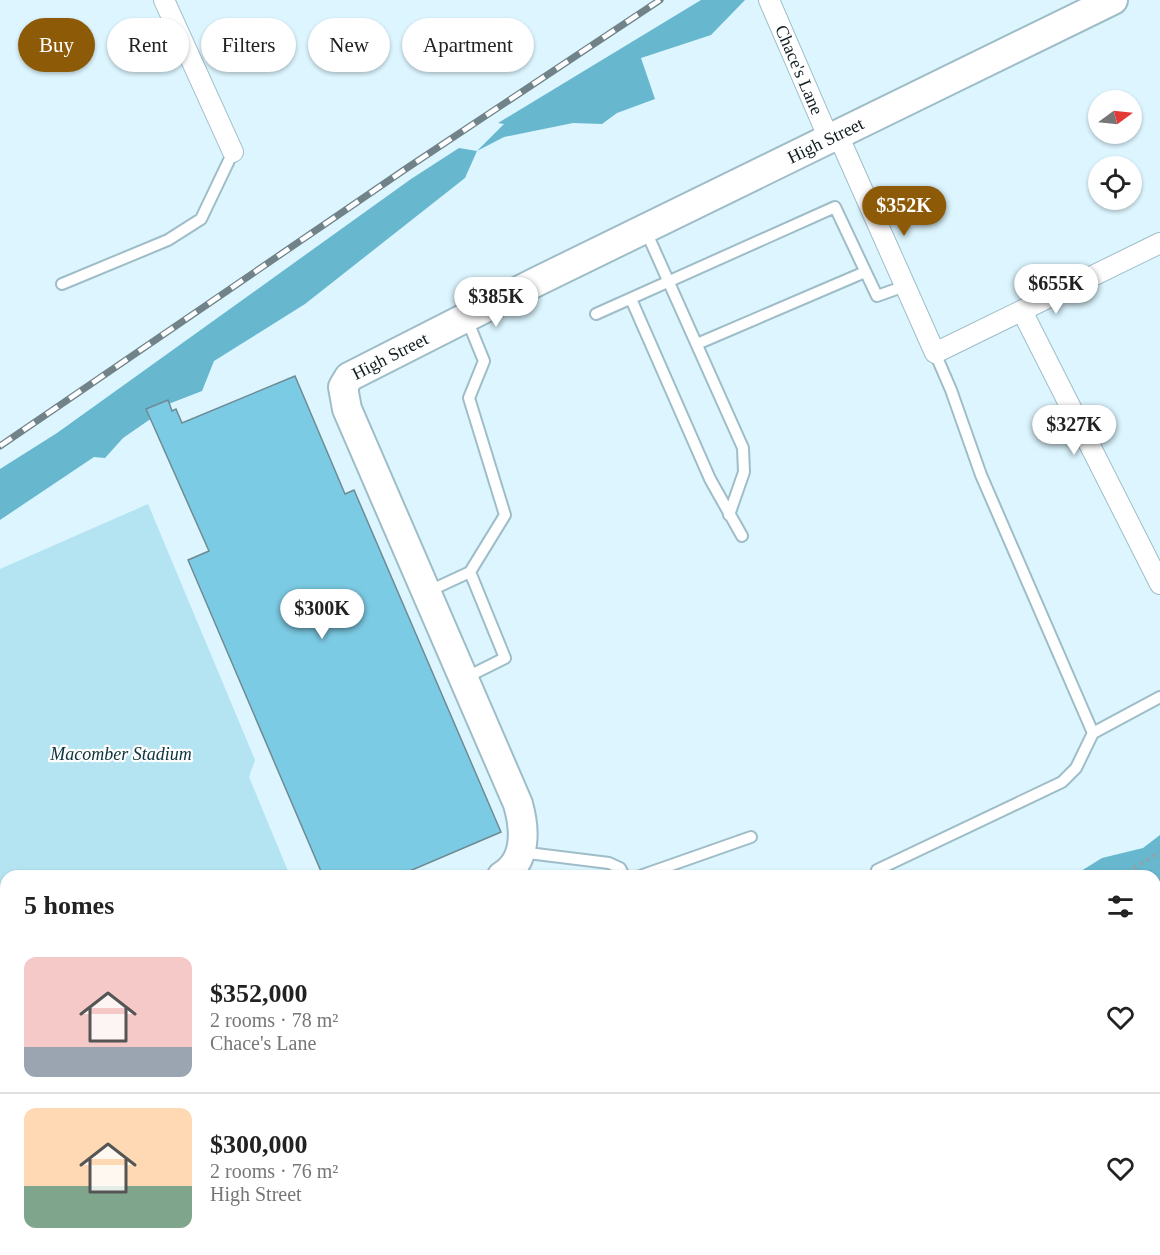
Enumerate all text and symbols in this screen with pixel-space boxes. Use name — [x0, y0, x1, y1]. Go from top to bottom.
chip: Buy — [18, 18, 95, 72]
chip: Rent — [107, 18, 189, 72]
chip: Filters — [201, 18, 296, 72]
chip: New — [308, 18, 390, 72]
chip: Apartment — [402, 18, 534, 72]
street label: Chace's Lane — [771, 22, 827, 118]
north arrow — [1088, 90, 1142, 144]
map controls — [1088, 90, 1142, 210]
street label: High Street — [784, 113, 867, 168]
button: locate — [1088, 156, 1142, 210]
pin: $352K — [862, 186, 946, 237]
text: $352K — [876, 194, 932, 216]
pin: $655K — [1014, 264, 1098, 315]
text: $655K — [1028, 272, 1084, 294]
pin: $385K — [454, 277, 538, 328]
text: $385K — [468, 285, 524, 307]
street label: High Street — [349, 329, 431, 384]
pin: $327K — [1032, 405, 1116, 456]
text: $327K — [1046, 413, 1102, 435]
pin: $300K — [280, 589, 364, 640]
text: $300K — [294, 597, 350, 619]
park label: Macomber Stadium — [49, 744, 192, 764]
icon: filters — [1104, 890, 1137, 923]
text: 5 homes — [24, 891, 114, 920]
text: $352,000 — [210, 979, 308, 1008]
icon: home — [72, 981, 144, 1053]
icon: heart — [1104, 1001, 1137, 1034]
text: 2 rooms · 78 m² — [210, 1009, 338, 1031]
text: Chace's Lane — [210, 1032, 316, 1054]
text: $300,000 — [210, 1130, 308, 1159]
icon: home — [72, 1132, 144, 1204]
icon: heart — [1104, 1152, 1137, 1185]
text: 2 rooms · 76 m² — [210, 1160, 338, 1182]
text: High Street — [210, 1183, 302, 1205]

